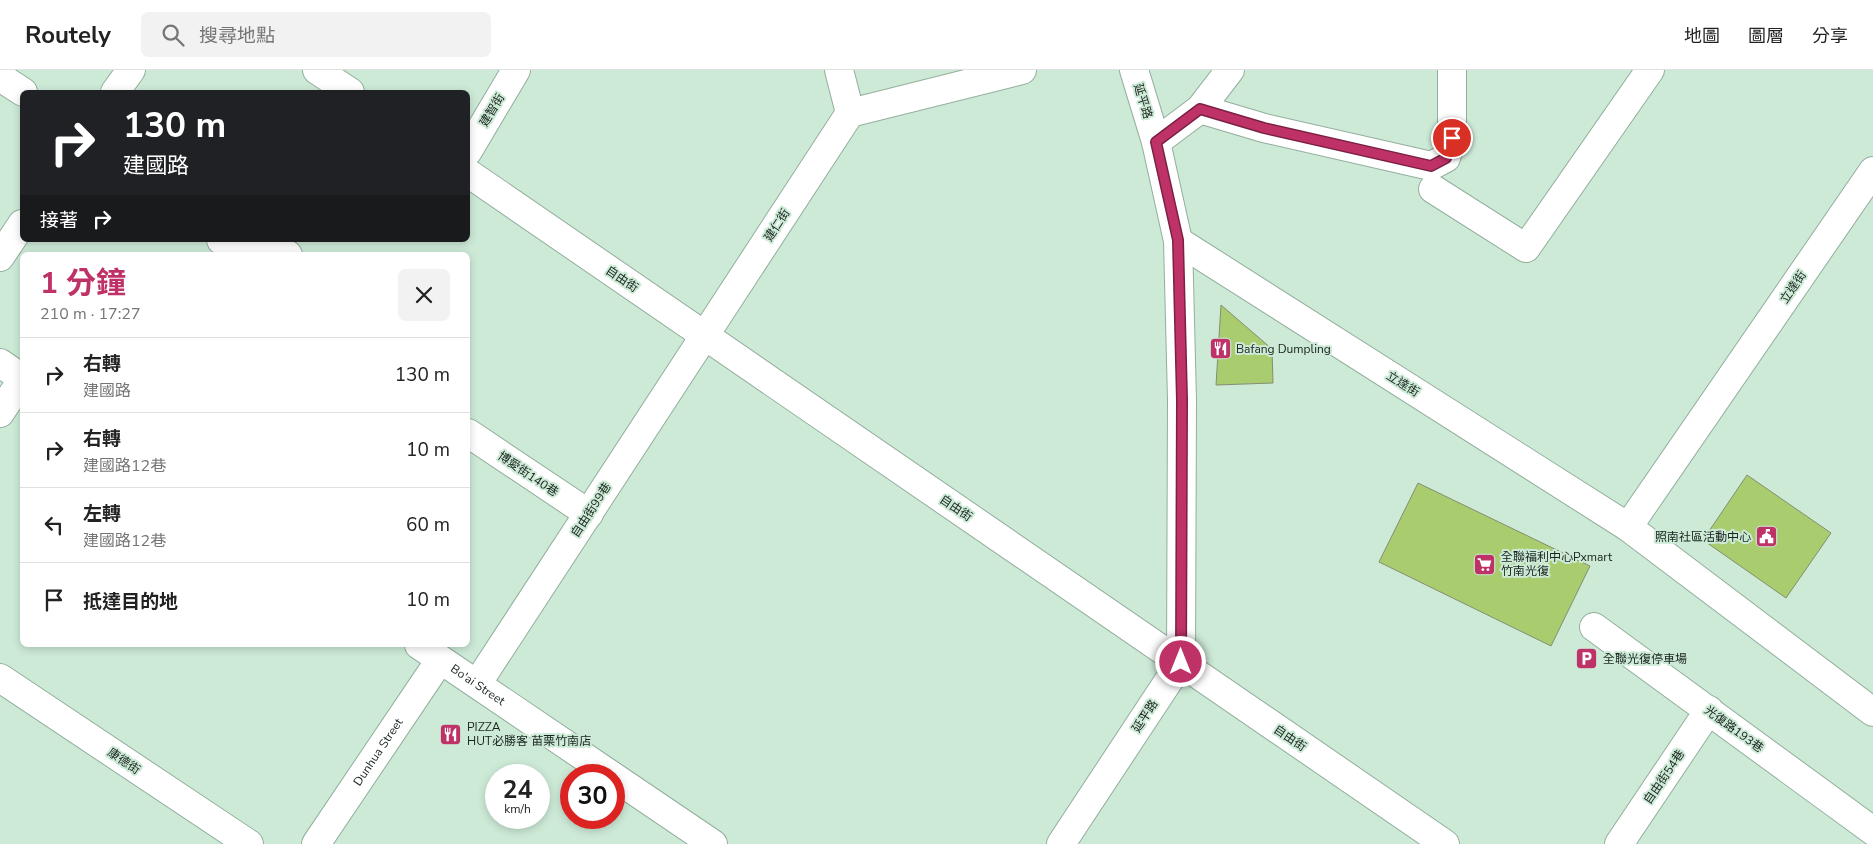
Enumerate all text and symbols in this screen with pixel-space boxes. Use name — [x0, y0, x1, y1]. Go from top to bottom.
search box — [141, 12, 491, 57]
text: Routely — [25, 19, 111, 51]
icon: search — [159, 21, 187, 49]
text: 搜尋地點 — [199, 23, 275, 49]
text: 地圖 — [1684, 24, 1720, 48]
text: 圖層 — [1748, 24, 1784, 48]
text: 分享 — [1812, 24, 1848, 48]
street label: 延平路 — [1130, 81, 1156, 121]
street label: 建智街 — [476, 90, 508, 130]
text: 130 m — [123, 102, 226, 149]
icon: right — [40, 110, 105, 175]
pin — [1431, 117, 1473, 159]
icon: arrive — [1438, 124, 1466, 152]
text: 建國路 — [123, 151, 189, 181]
icon: right — [88, 205, 116, 233]
street label: 建仁街 — [760, 206, 794, 244]
text: 接著 — [40, 208, 78, 234]
street label: 自由街 — [603, 262, 641, 296]
text: 1 分鐘 — [40, 263, 126, 304]
street label: 立達街 — [1776, 268, 1810, 306]
button: close — [398, 269, 450, 321]
text: 210 m · 17:27 — [40, 303, 141, 325]
restaurant icon: Bafang Dumpling — [1208, 337, 1232, 361]
place label: Bafang Dumpling — [1236, 341, 1331, 357]
text: 右轉 — [83, 351, 121, 377]
icon: right — [40, 361, 68, 389]
text: 130 m — [395, 362, 450, 388]
street label: 立達街 — [1383, 368, 1423, 400]
text: 建國路 — [83, 380, 131, 402]
text: 右轉 — [83, 426, 121, 452]
icon: right — [40, 436, 68, 464]
text: 10 m — [406, 437, 450, 463]
street label: 博愛街140巷 — [495, 448, 561, 500]
text: 建國路12巷 — [83, 455, 166, 477]
street label: 自由街99巷 — [567, 479, 615, 541]
street label: 自由街 — [937, 491, 975, 525]
text: 左轉 — [83, 501, 121, 527]
icon: left — [40, 511, 68, 539]
text: 60 m — [406, 512, 450, 538]
public building icon: 照南社區活動中心 — [1755, 525, 1779, 549]
place label: 照南社區活動中心 — [1655, 529, 1751, 545]
text: 建國路12巷 — [83, 530, 166, 552]
place label: 全聯福利中心Pxmart 竹南光復 — [1501, 549, 1613, 579]
supermarket icon: 全聯福利中心Pxmart 竹南光復 — [1473, 552, 1497, 576]
icon: arrive — [40, 586, 68, 614]
text: 10 m — [406, 587, 450, 613]
text: 抵達目的地 — [83, 589, 178, 615]
position arrow — [1154, 635, 1206, 687]
parking icon: 全聯光復停車場 — [1575, 647, 1599, 671]
place label: 全聯光復停車場 — [1603, 651, 1687, 667]
street label: Bo'ai Street — [447, 661, 509, 709]
street label: 延平路 — [1128, 697, 1162, 735]
street label: 光復路193巷 — [1701, 702, 1767, 756]
street label: Dunhua Street — [350, 714, 407, 789]
place label: PIZZA HUT必勝客 苗栗竹南店 — [467, 719, 591, 749]
street label: 自由街 — [1271, 721, 1309, 755]
restaurant icon: PIZZA HUT必勝客 苗栗竹南店 — [439, 722, 463, 746]
street label: 康德街 — [105, 744, 143, 778]
street label: 自由街54巷 — [1640, 747, 1688, 807]
speed limit sign: 30 — [560, 764, 625, 829]
text: 24 — [502, 773, 533, 807]
text: km/h — [504, 801, 531, 817]

